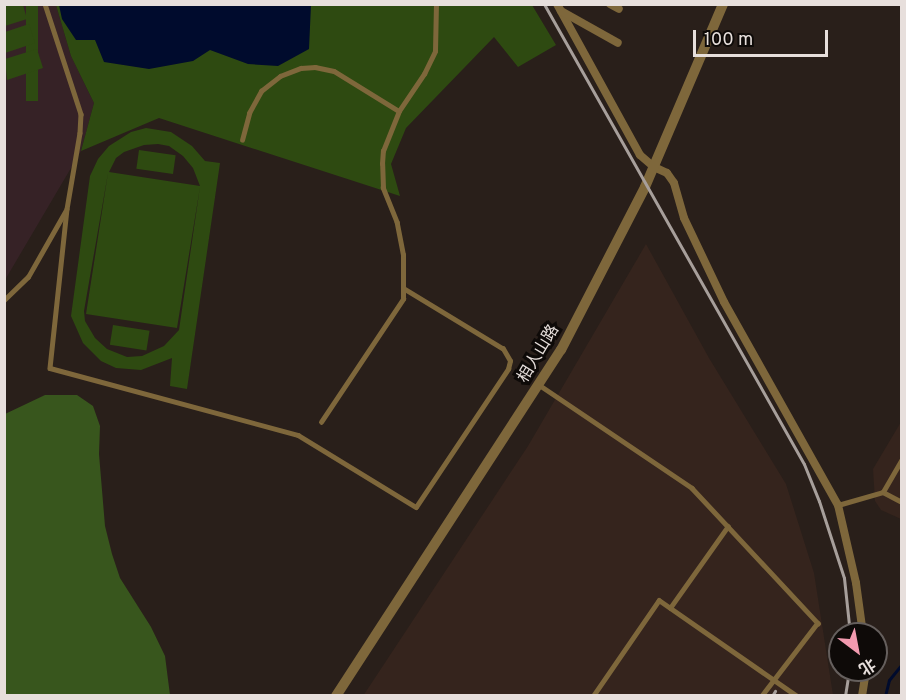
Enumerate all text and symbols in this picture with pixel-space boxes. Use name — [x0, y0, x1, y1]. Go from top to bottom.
scale bar — [696, 18, 831, 56]
text: 100 m — [704, 29, 753, 52]
street label: 相人山路 — [514, 322, 564, 386]
north arrow — [828, 622, 888, 682]
text: 北 — [854, 653, 879, 678]

